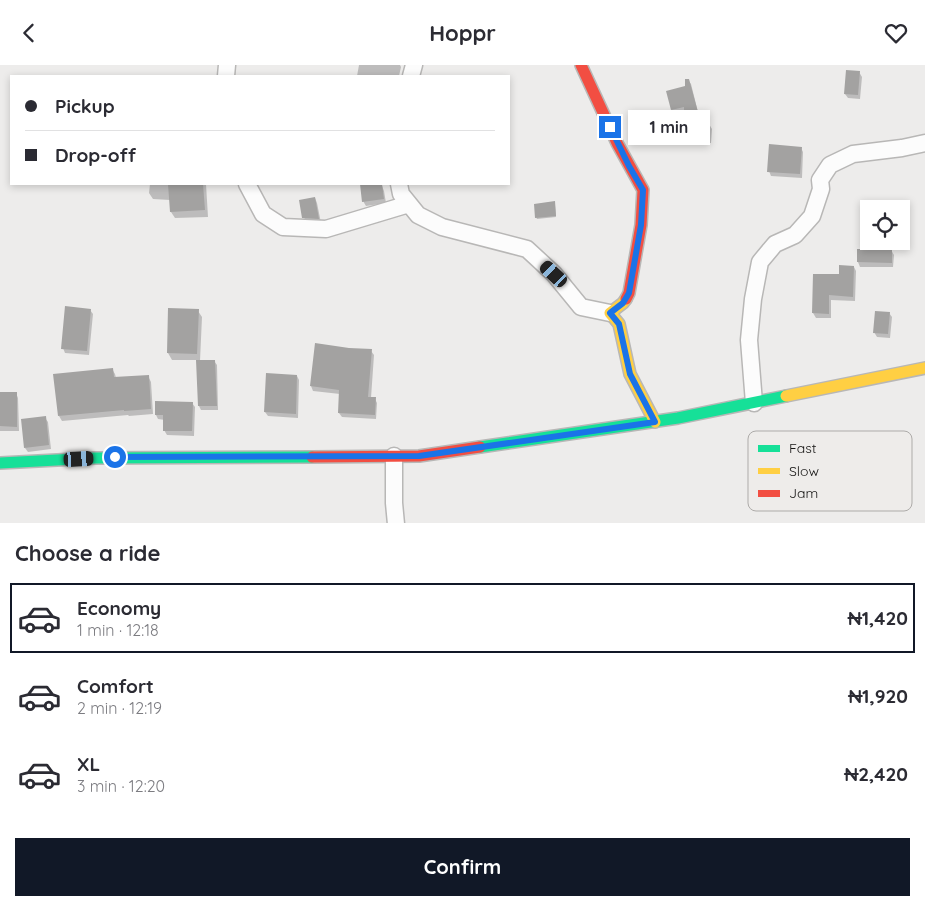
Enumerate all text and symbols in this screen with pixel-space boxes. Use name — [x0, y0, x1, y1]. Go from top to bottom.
icon: back — [15, 19, 43, 47]
text: Hoppr — [429, 19, 496, 47]
icon: heart — [882, 19, 910, 47]
text: Pickup — [55, 94, 115, 118]
callout: 1 min — [628, 109, 710, 145]
route end — [599, 116, 621, 138]
text: 1 min — [650, 117, 688, 137]
text: Drop-off — [55, 143, 136, 167]
map controls — [860, 200, 910, 250]
button: locate — [860, 200, 910, 250]
car — [537, 258, 570, 290]
legend — [748, 431, 912, 511]
text: Fast — [789, 439, 817, 457]
route start — [104, 446, 126, 468]
car — [63, 451, 94, 467]
text: Slow — [789, 462, 819, 480]
text: Jam — [789, 484, 818, 502]
text: Choose a ride — [15, 539, 160, 567]
icon: car — [17, 596, 62, 641]
text: Economy — [77, 596, 161, 620]
text: ₦1,420 — [848, 606, 908, 630]
text: 1 min · 12:18 — [77, 620, 159, 640]
icon: car — [17, 674, 62, 719]
text: Comfort — [77, 674, 154, 698]
text: ₦1,920 — [848, 684, 908, 708]
text: 2 min · 12:19 — [77, 698, 162, 718]
icon: car — [17, 752, 62, 797]
text: XL — [77, 752, 100, 776]
text: ₦2,420 — [844, 762, 908, 786]
text: 3 min · 12:20 — [77, 776, 165, 796]
button: Confirm — [15, 838, 910, 896]

